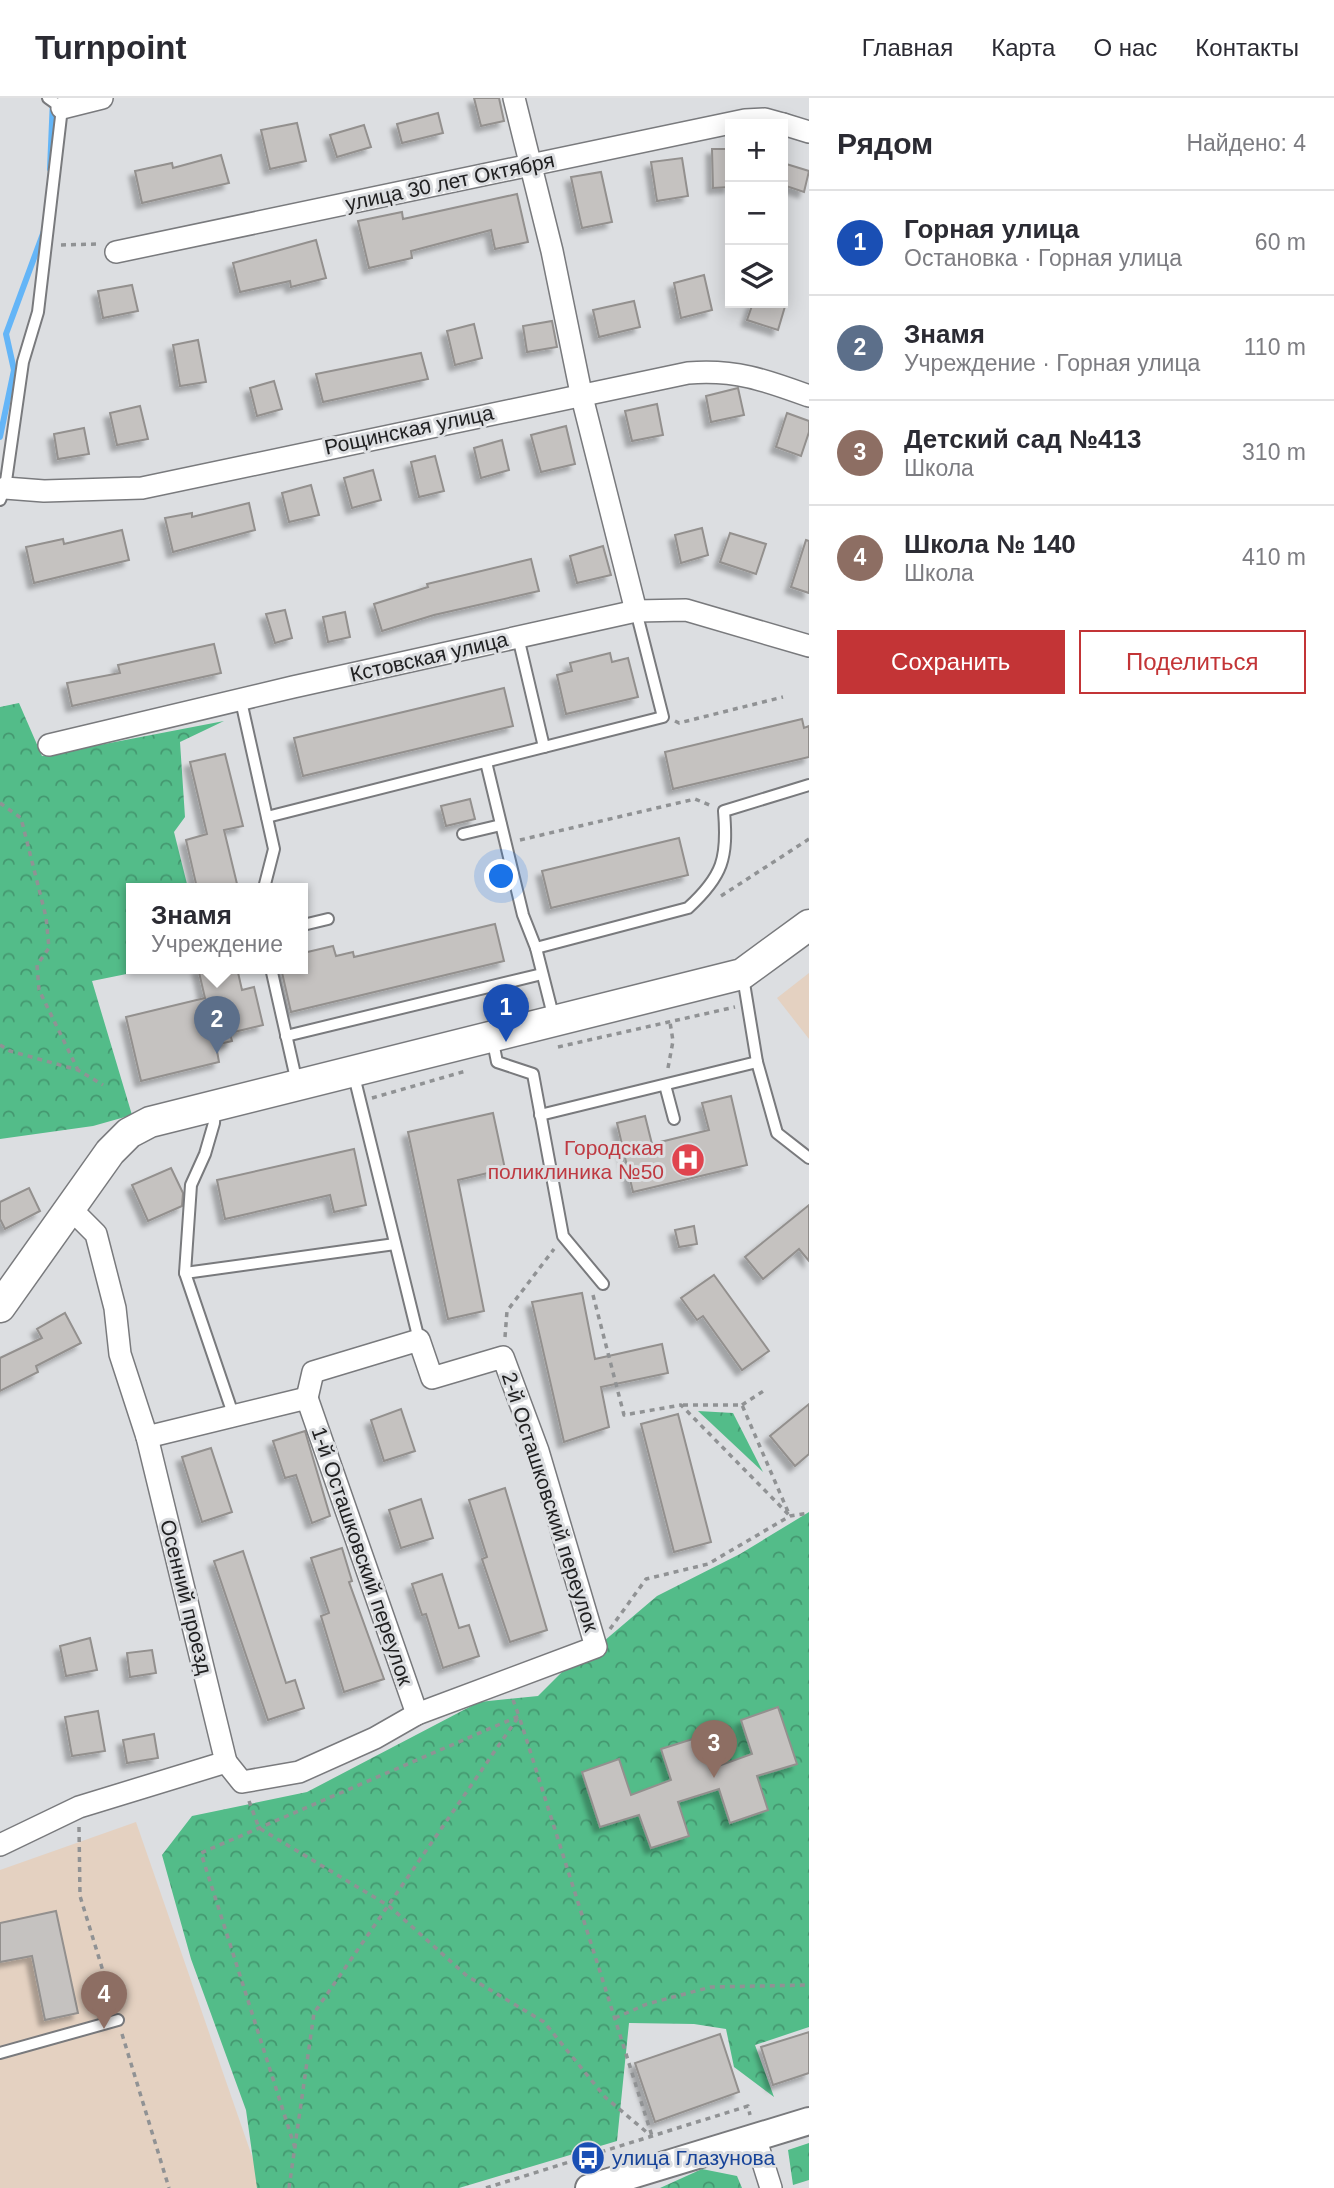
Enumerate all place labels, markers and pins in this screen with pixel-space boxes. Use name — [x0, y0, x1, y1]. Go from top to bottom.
pin: 1 — [483, 984, 529, 1042]
pin: 2 — [194, 996, 240, 1054]
place label: Городская поликлиника №50 — [488, 1136, 664, 1183]
hospital icon: Городская поликлиника №50 — [669, 1141, 707, 1179]
pin: 3 — [691, 1720, 737, 1778]
pin: 4 — [81, 1971, 127, 2029]
bus stop icon: улица Глазунова — [569, 2139, 607, 2177]
place label: улица Глазунова — [612, 2146, 776, 2169]

